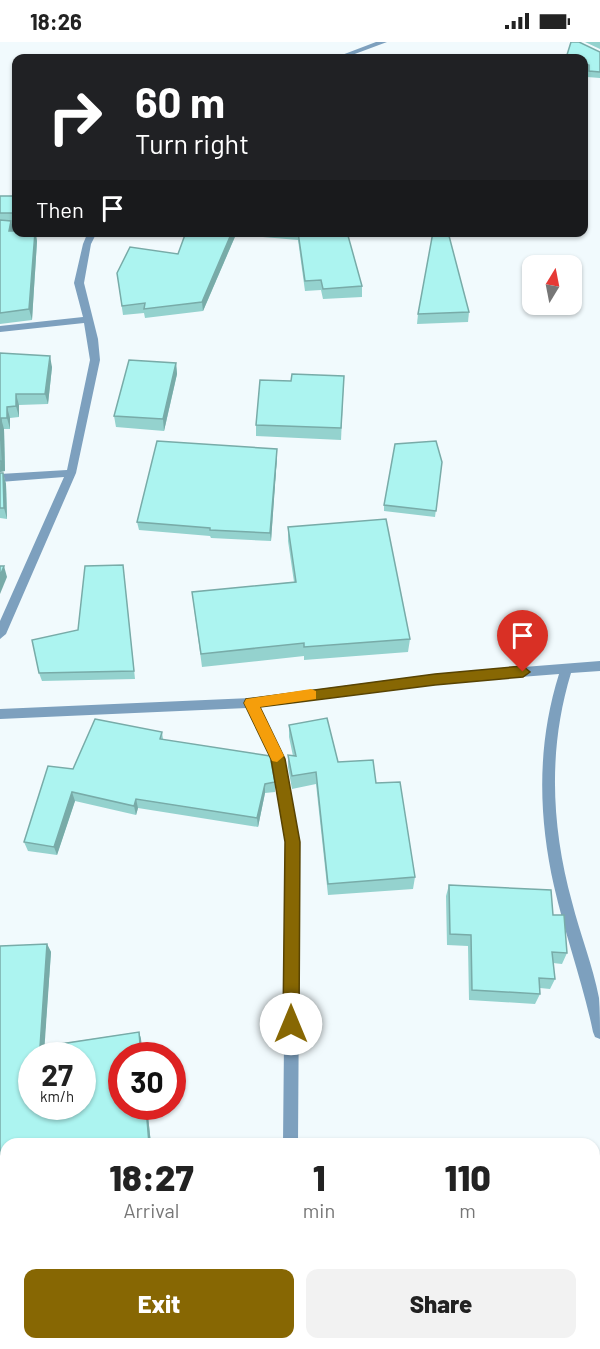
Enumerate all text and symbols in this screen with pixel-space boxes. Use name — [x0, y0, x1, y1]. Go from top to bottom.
text: 18:26 — [30, 8, 82, 34]
text: 60 m — [135, 76, 225, 126]
icon: right — [36, 78, 114, 156]
text: Turn right — [135, 127, 249, 159]
icon: arrive — [96, 192, 129, 225]
text: Then — [36, 196, 84, 222]
north arrow — [522, 255, 582, 315]
map controls — [522, 255, 582, 315]
pin — [497, 610, 548, 672]
icon: arrive — [506, 619, 539, 652]
position arrow — [259, 992, 323, 1056]
speed limit sign: 30 — [108, 1042, 186, 1120]
text: 27 — [41, 1056, 73, 1092]
text: km/h — [40, 1087, 74, 1105]
text: 18:27 — [109, 1155, 194, 1198]
text: 1 — [313, 1155, 325, 1198]
text: 110 — [444, 1155, 491, 1198]
text: Arrival — [123, 1198, 179, 1222]
text: min — [303, 1198, 335, 1222]
text: m — [459, 1198, 476, 1222]
button: Exit — [24, 1269, 294, 1338]
button: Share — [306, 1269, 576, 1338]

